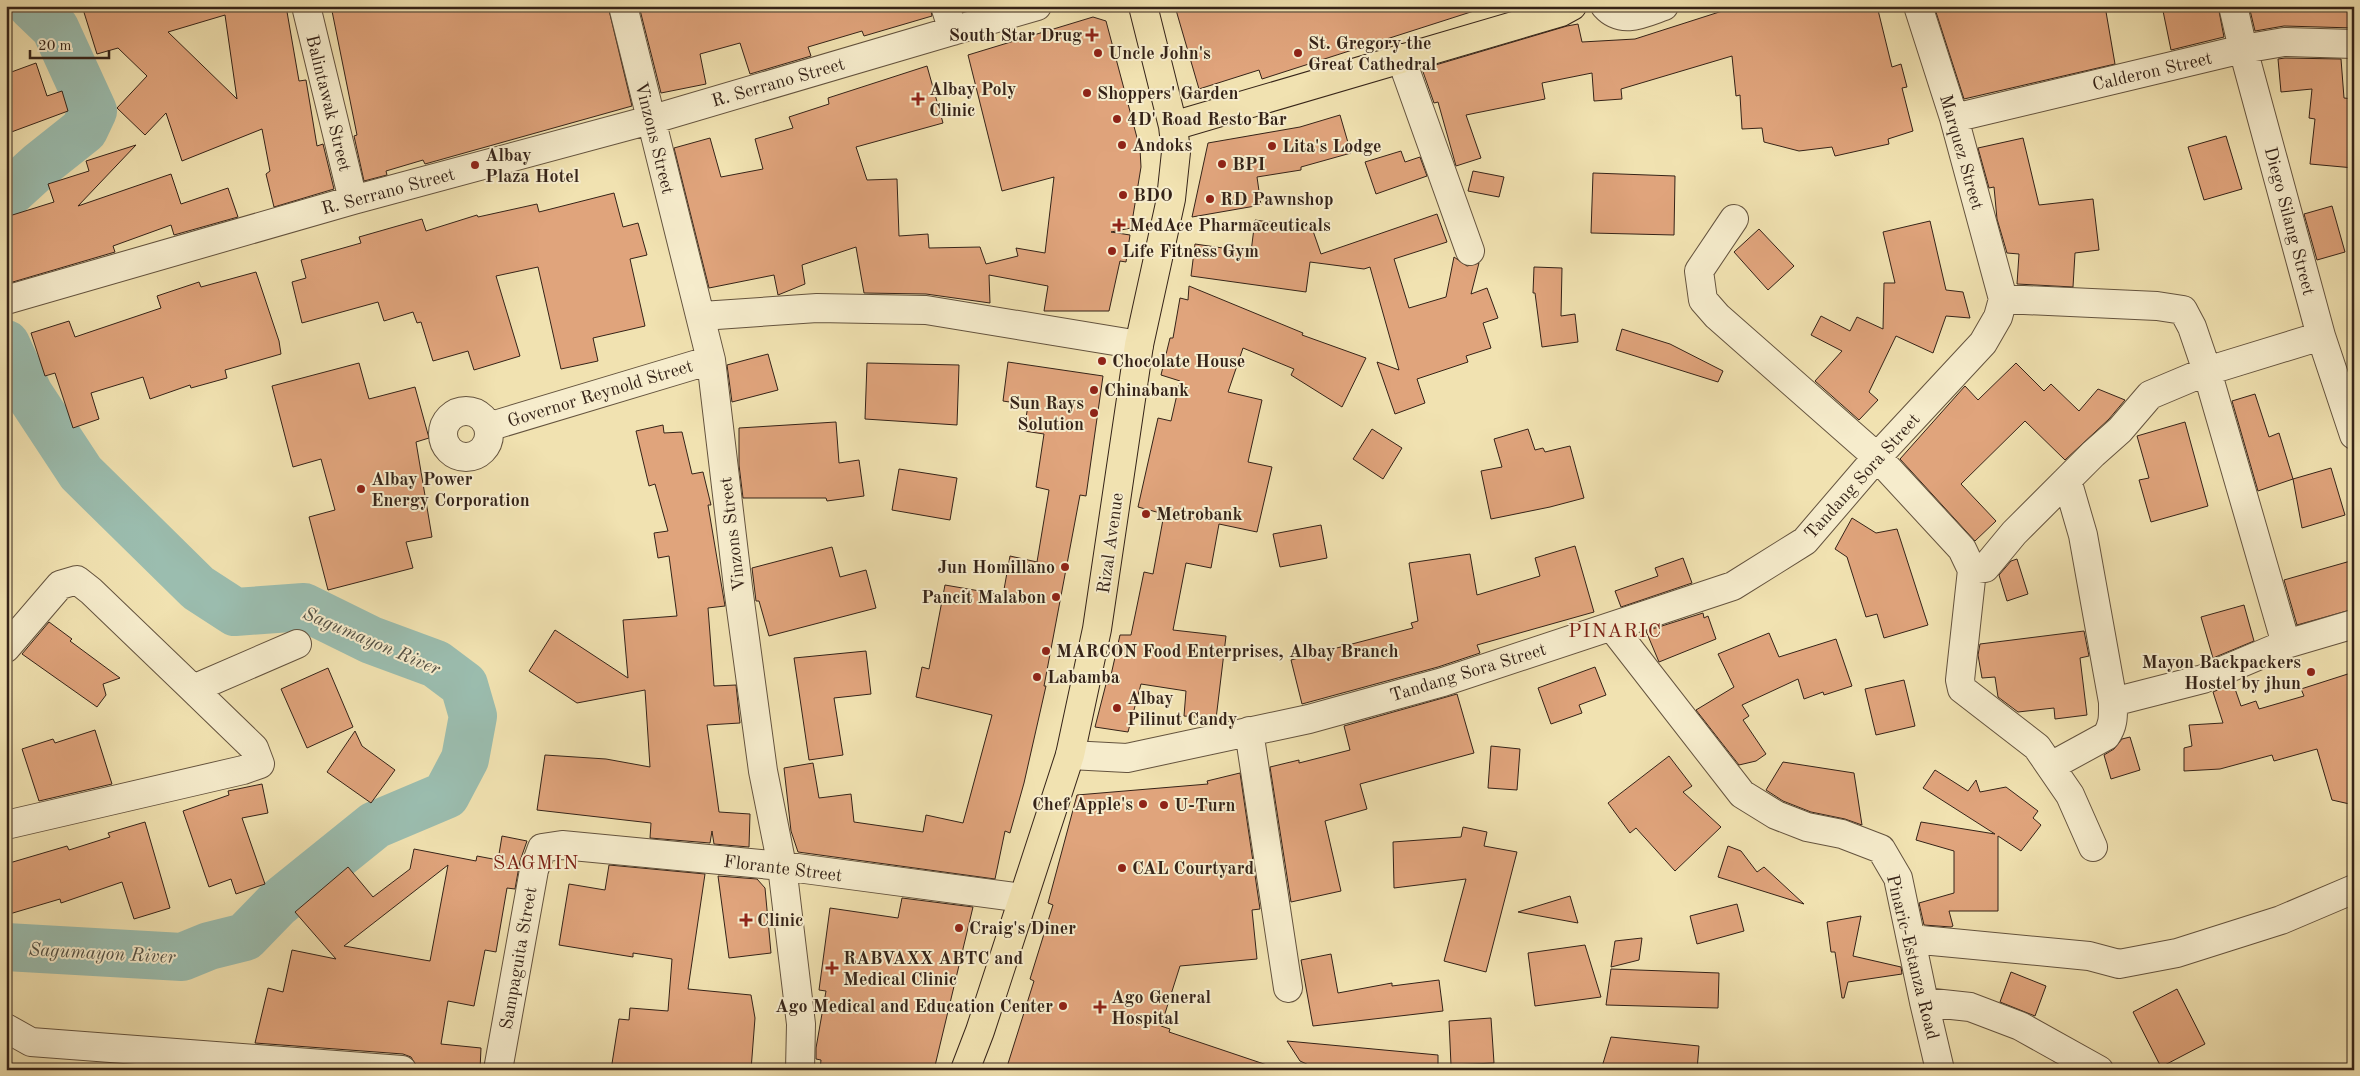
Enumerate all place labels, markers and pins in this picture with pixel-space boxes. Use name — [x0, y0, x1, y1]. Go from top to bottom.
place label: South Star Drug — [949, 27, 1082, 45]
marker: South Star Drug — [1086, 29, 1098, 41]
place label: St. Gregory the Great Cathedral — [1308, 35, 1437, 74]
place label: Uncle John's — [1108, 45, 1211, 63]
marker: Uncle John's — [1092, 47, 1104, 59]
marker: St. Gregory the Great Cathedral — [1292, 47, 1304, 59]
place label: Albay Poly Clinic — [929, 81, 1016, 120]
place label: Shoppers' Garden — [1097, 85, 1238, 103]
marker: Shoppers' Garden — [1081, 87, 1093, 99]
marker: Albay Poly Clinic — [911, 92, 925, 106]
place label: 4D' Road Resto Bar — [1127, 111, 1287, 129]
marker: 4D' Road Resto Bar — [1111, 113, 1123, 125]
place label: Andoks — [1132, 137, 1192, 155]
place label: Lita's Lodge — [1282, 138, 1381, 156]
marker: Andoks — [1116, 139, 1128, 151]
marker: Lita's Lodge — [1266, 140, 1278, 152]
place label: Albay Plaza Hotel — [485, 147, 580, 186]
place label: BPI — [1232, 156, 1265, 174]
marker: BPI — [1216, 158, 1228, 170]
marker: Albay Plaza Hotel — [469, 159, 481, 171]
place label: BDO — [1133, 187, 1173, 205]
marker: BDO — [1117, 189, 1129, 201]
place label: RD Pawnshop — [1220, 191, 1334, 209]
marker: RD Pawnshop — [1204, 193, 1216, 205]
place label: MedAce Pharmaceuticals — [1129, 217, 1331, 235]
marker: MedAce Pharmaceuticals — [1113, 219, 1125, 231]
place label: Life Fitness Gym — [1122, 243, 1259, 261]
marker: Life Fitness Gym — [1106, 245, 1118, 257]
place label: Chocolate House — [1112, 353, 1245, 371]
marker: Chocolate House — [1096, 355, 1108, 367]
place label: Chinabank — [1104, 382, 1189, 400]
marker: Chinabank — [1088, 384, 1100, 396]
place label: Sun Rays Solution — [1009, 395, 1084, 434]
marker: Sun Rays Solution — [1088, 407, 1100, 419]
place label: Albay Power Energy Corporation — [371, 471, 530, 510]
marker: Albay Power Energy Corporation — [355, 483, 367, 495]
place label: Metrobank — [1156, 506, 1243, 524]
marker: Metrobank — [1140, 508, 1152, 520]
place label: Jun Homillano — [937, 559, 1055, 577]
marker: Jun Homillano — [1059, 561, 1071, 573]
place label: Pancit Malabon — [921, 589, 1046, 607]
marker: Pancit Malabon — [1050, 591, 1062, 603]
place label: MARCON Food Enterprises, Albay Branch — [1056, 643, 1399, 661]
marker: MARCON Food Enterprises, Albay Branch — [1040, 645, 1052, 657]
place label: Mayon Backpackers Hostel by jhun — [2142, 654, 2301, 693]
marker: Mayon Backpackers Hostel by jhun — [2305, 666, 2317, 678]
place label: Labamba — [1047, 669, 1120, 687]
marker: Labamba — [1031, 671, 1043, 683]
place label: Albay Pilinut Candy — [1127, 690, 1237, 729]
marker: Albay Pilinut Candy — [1111, 702, 1123, 714]
place label: Chef Apple's — [1032, 796, 1133, 814]
place label: U-Turn — [1174, 797, 1236, 815]
marker: Chef Apple's — [1137, 798, 1149, 810]
marker: U-Turn — [1158, 799, 1170, 811]
place label: CAL Courtyard — [1132, 860, 1254, 878]
marker: CAL Courtyard — [1116, 862, 1128, 874]
place label: Clinic — [757, 912, 804, 930]
marker: Clinic — [739, 913, 753, 927]
place label: Craig's Diner — [969, 920, 1076, 938]
marker: Craig's Diner — [953, 922, 965, 934]
place label: RABVAXX ABTC and Medical Clinic — [843, 950, 1023, 989]
marker: RABVAXX ABTC and Medical Clinic — [825, 961, 839, 975]
place label: Ago General Hospital — [1111, 989, 1212, 1028]
place label: Ago Medical and Education Center — [775, 998, 1053, 1016]
marker: Ago Medical and Education Center — [1057, 1000, 1069, 1012]
marker: Ago General Hospital — [1093, 1000, 1107, 1014]

